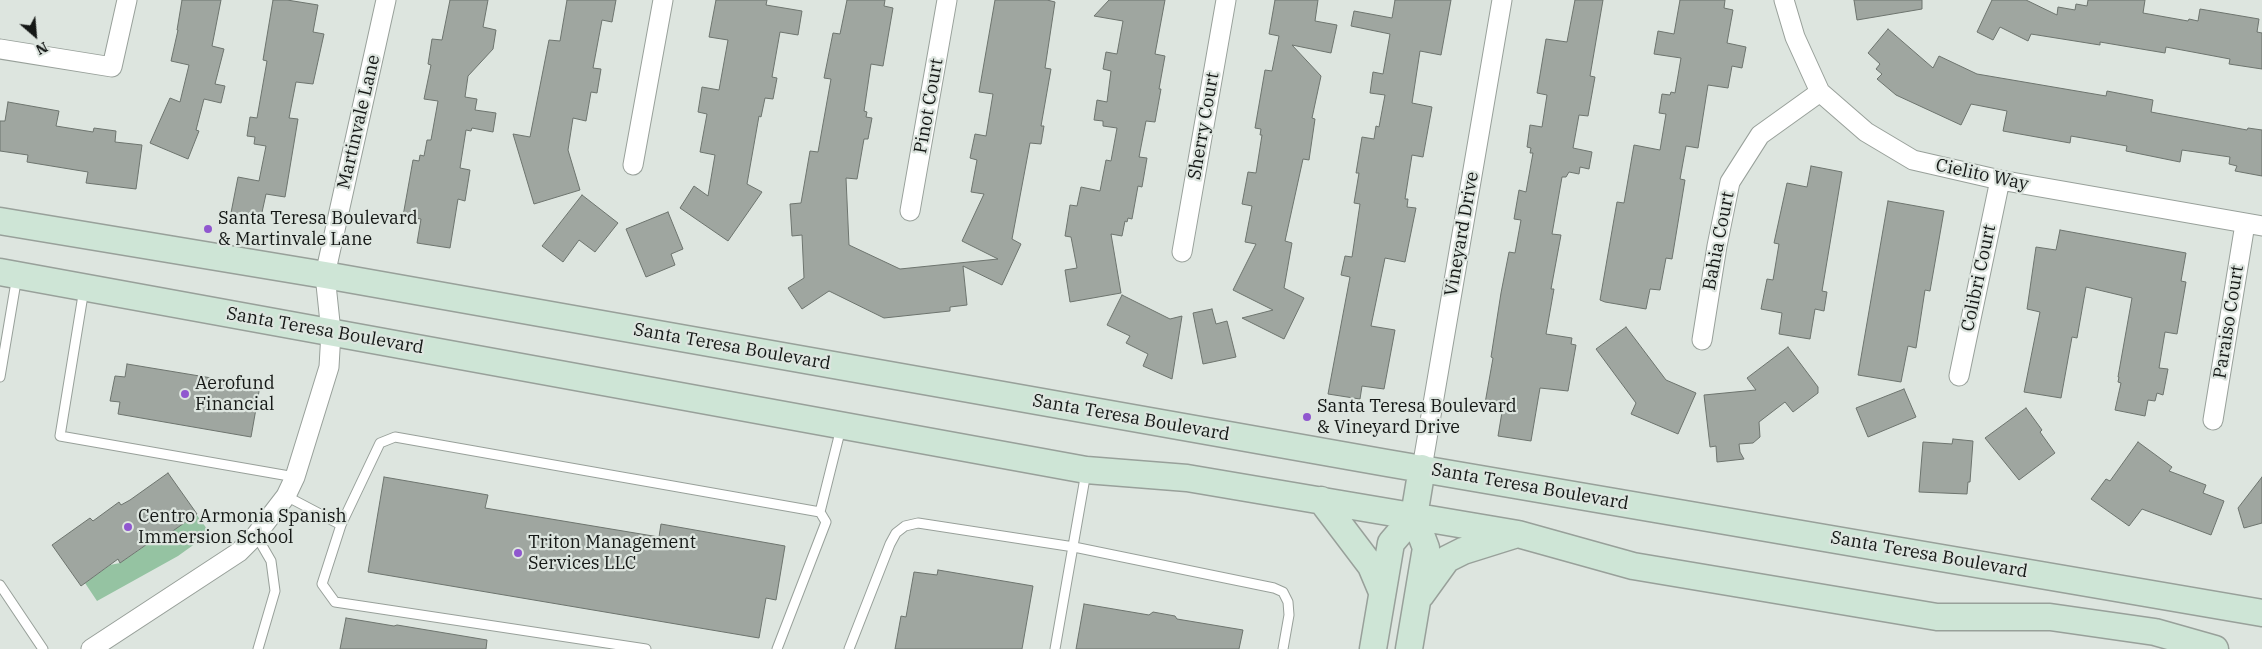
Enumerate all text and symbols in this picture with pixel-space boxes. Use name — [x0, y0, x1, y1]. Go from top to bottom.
north arrow — [10, 10, 60, 60]
text: N — [33, 38, 51, 59]
street label: Martinvale Lane — [333, 53, 385, 191]
street label: Pinot Court — [910, 57, 948, 155]
street label: Sherry Court — [1184, 70, 1224, 182]
street label: Cielito Way — [1934, 155, 2030, 195]
street label: Vineyard Drive — [1440, 170, 1484, 298]
street label: Bahia Court — [1699, 190, 1739, 292]
place label: Santa Teresa Boulevard & Martinvale Lane — [218, 208, 418, 250]
marker: Santa Teresa Boulevard & Martinvale Lane — [202, 223, 214, 235]
street label: Colibri Court — [1957, 223, 2001, 333]
street label: Paraiso Court — [2209, 264, 2249, 380]
street label: Santa Teresa Boulevard — [225, 303, 425, 359]
street label: Santa Teresa Boulevard — [632, 319, 832, 375]
place label: Aerofund Financial — [195, 373, 275, 416]
marker: Aerofund Financial — [179, 388, 191, 400]
street label: Santa Teresa Boulevard — [1031, 390, 1231, 446]
place label: Santa Teresa Boulevard & Vineyard Drive — [1317, 396, 1517, 438]
marker: Santa Teresa Boulevard & Vineyard Drive — [1301, 411, 1313, 423]
street label: Santa Teresa Boulevard — [1430, 459, 1630, 515]
place label: Centro Armonia Spanish Immersion School — [138, 506, 347, 548]
marker: Centro Armonia Spanish Immersion School — [122, 521, 134, 533]
street label: Santa Teresa Boulevard — [1829, 527, 2029, 583]
place label: Triton Management Services LLC — [528, 532, 696, 574]
marker: Triton Management Services LLC — [512, 547, 524, 559]

